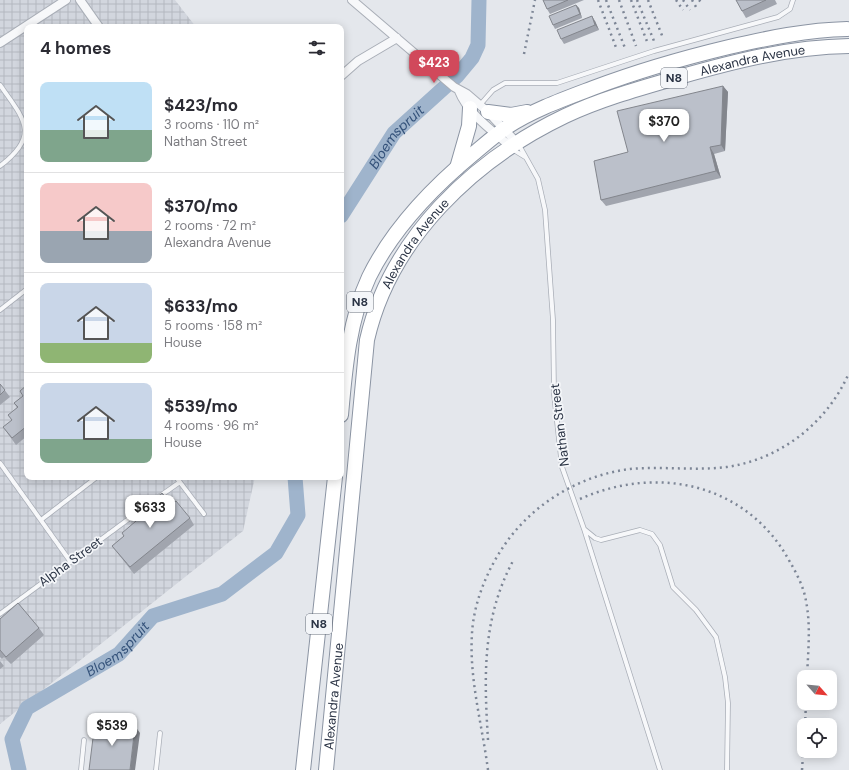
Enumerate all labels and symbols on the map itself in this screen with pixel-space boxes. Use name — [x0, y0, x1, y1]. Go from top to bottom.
street label: Alexandra Avenue — [698, 41, 806, 80]
pin: $423 — [410, 50, 458, 84]
road number: N8 — [661, 68, 687, 88]
water label: Bloemspruit — [365, 101, 428, 172]
pin: $370 — [640, 109, 688, 143]
street label: Alexandra Avenue — [378, 195, 453, 292]
road number: N8 — [347, 292, 373, 312]
street label: Nathan Street — [546, 383, 573, 467]
pin: $633 — [126, 495, 174, 529]
street label: Alpha Street — [35, 533, 105, 590]
road number: N8 — [306, 614, 332, 634]
water label: Bloemspruit — [83, 617, 154, 680]
street label: Alexandra Avenue — [320, 642, 347, 751]
north arrow — [797, 670, 837, 710]
pin: $539 — [88, 713, 136, 747]

